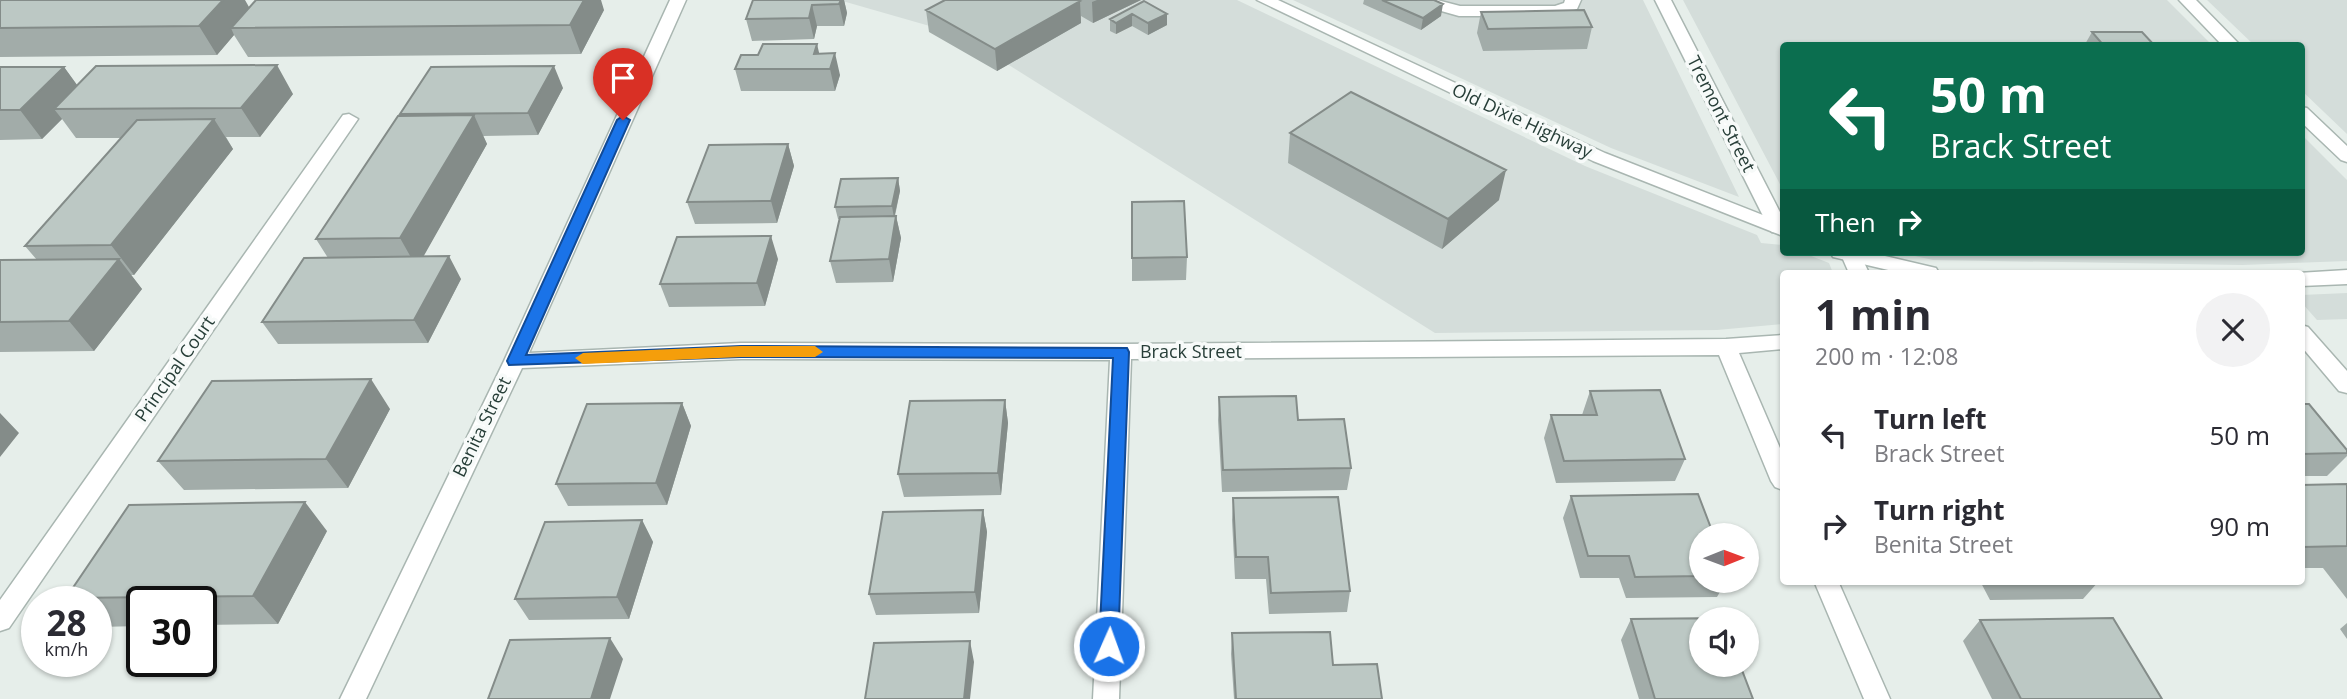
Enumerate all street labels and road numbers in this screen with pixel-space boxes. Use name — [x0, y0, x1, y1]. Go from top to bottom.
street label: Tremont Street — [1682, 51, 1761, 176]
street label: Old Dixie Highway — [1448, 77, 1597, 164]
street label: Principal Court — [129, 311, 220, 426]
street label: Brack Street — [1140, 339, 1242, 363]
street label: Benita Street — [446, 372, 516, 481]

